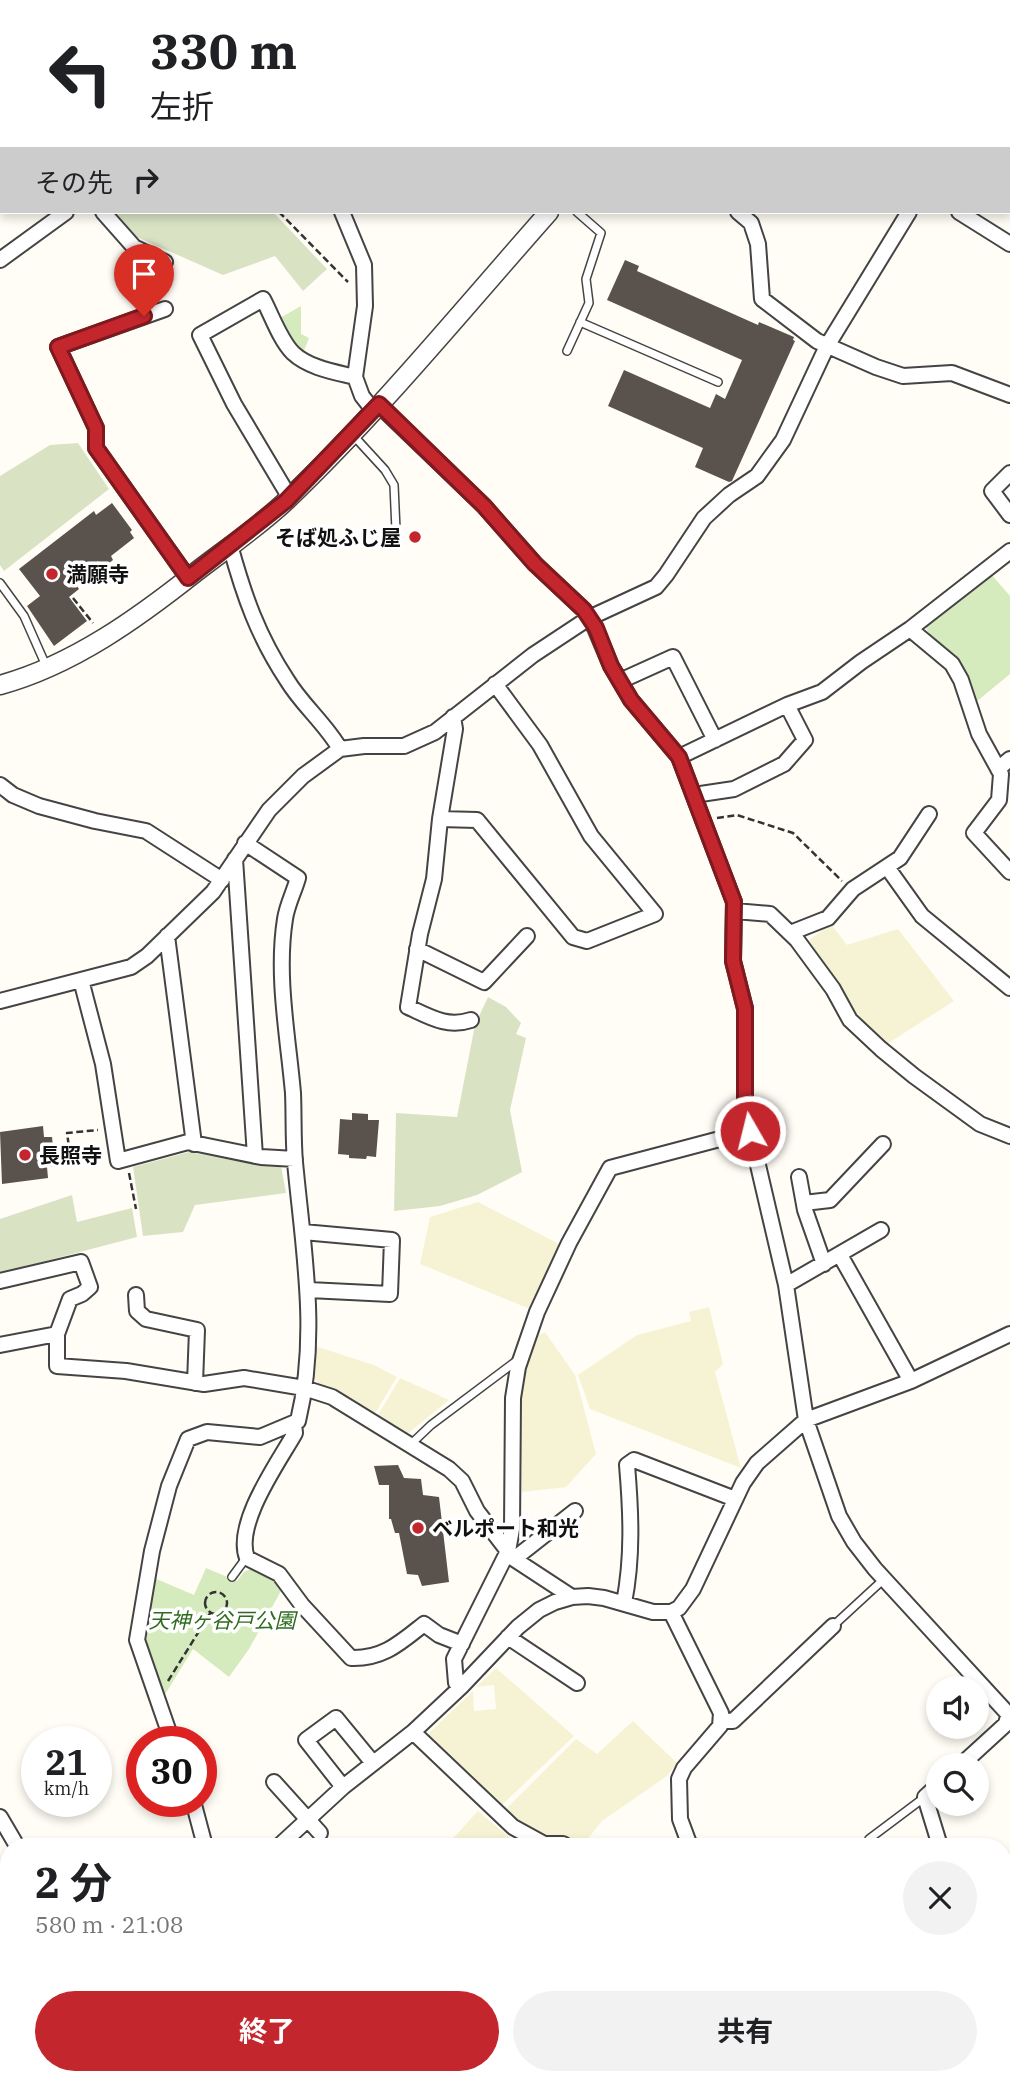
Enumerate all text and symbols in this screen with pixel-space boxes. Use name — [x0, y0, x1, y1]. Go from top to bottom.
text: 330 m — [150, 19, 297, 82]
icon: left — [35, 28, 126, 119]
text: 左折 — [150, 85, 214, 127]
icon: right — [127, 161, 165, 199]
text: その先 — [35, 165, 113, 199]
pin — [114, 244, 174, 316]
icon: arrive — [125, 255, 163, 293]
place label: そば処ふじ屋 — [275, 523, 401, 551]
marker: そば処ふじ屋 — [407, 529, 423, 545]
place label: 満願寺 — [66, 560, 129, 588]
marker: 満願寺 — [44, 566, 60, 582]
position arrow — [713, 1094, 787, 1168]
place label: 長照寺 — [39, 1141, 102, 1169]
marker: 長照寺 — [17, 1147, 33, 1163]
place label: ベルポート和光 — [432, 1514, 579, 1542]
marker: ベルポート和光 — [410, 1520, 426, 1536]
park label: 天神ヶ谷戸公園 — [149, 1606, 298, 1634]
map controls — [926, 1676, 989, 1816]
button: sound — [926, 1676, 989, 1739]
speed limit sign: 30 — [126, 1726, 217, 1817]
text: 21 — [45, 1739, 88, 1785]
button: search — [926, 1753, 989, 1816]
text: km/h — [44, 1777, 89, 1800]
text: 2 分 — [35, 1855, 112, 1910]
button: close — [903, 1861, 977, 1935]
text: 580 m · 21:08 — [35, 1909, 184, 1939]
button: 終了 — [35, 1991, 499, 2071]
button: 共有 — [513, 1991, 977, 2071]

